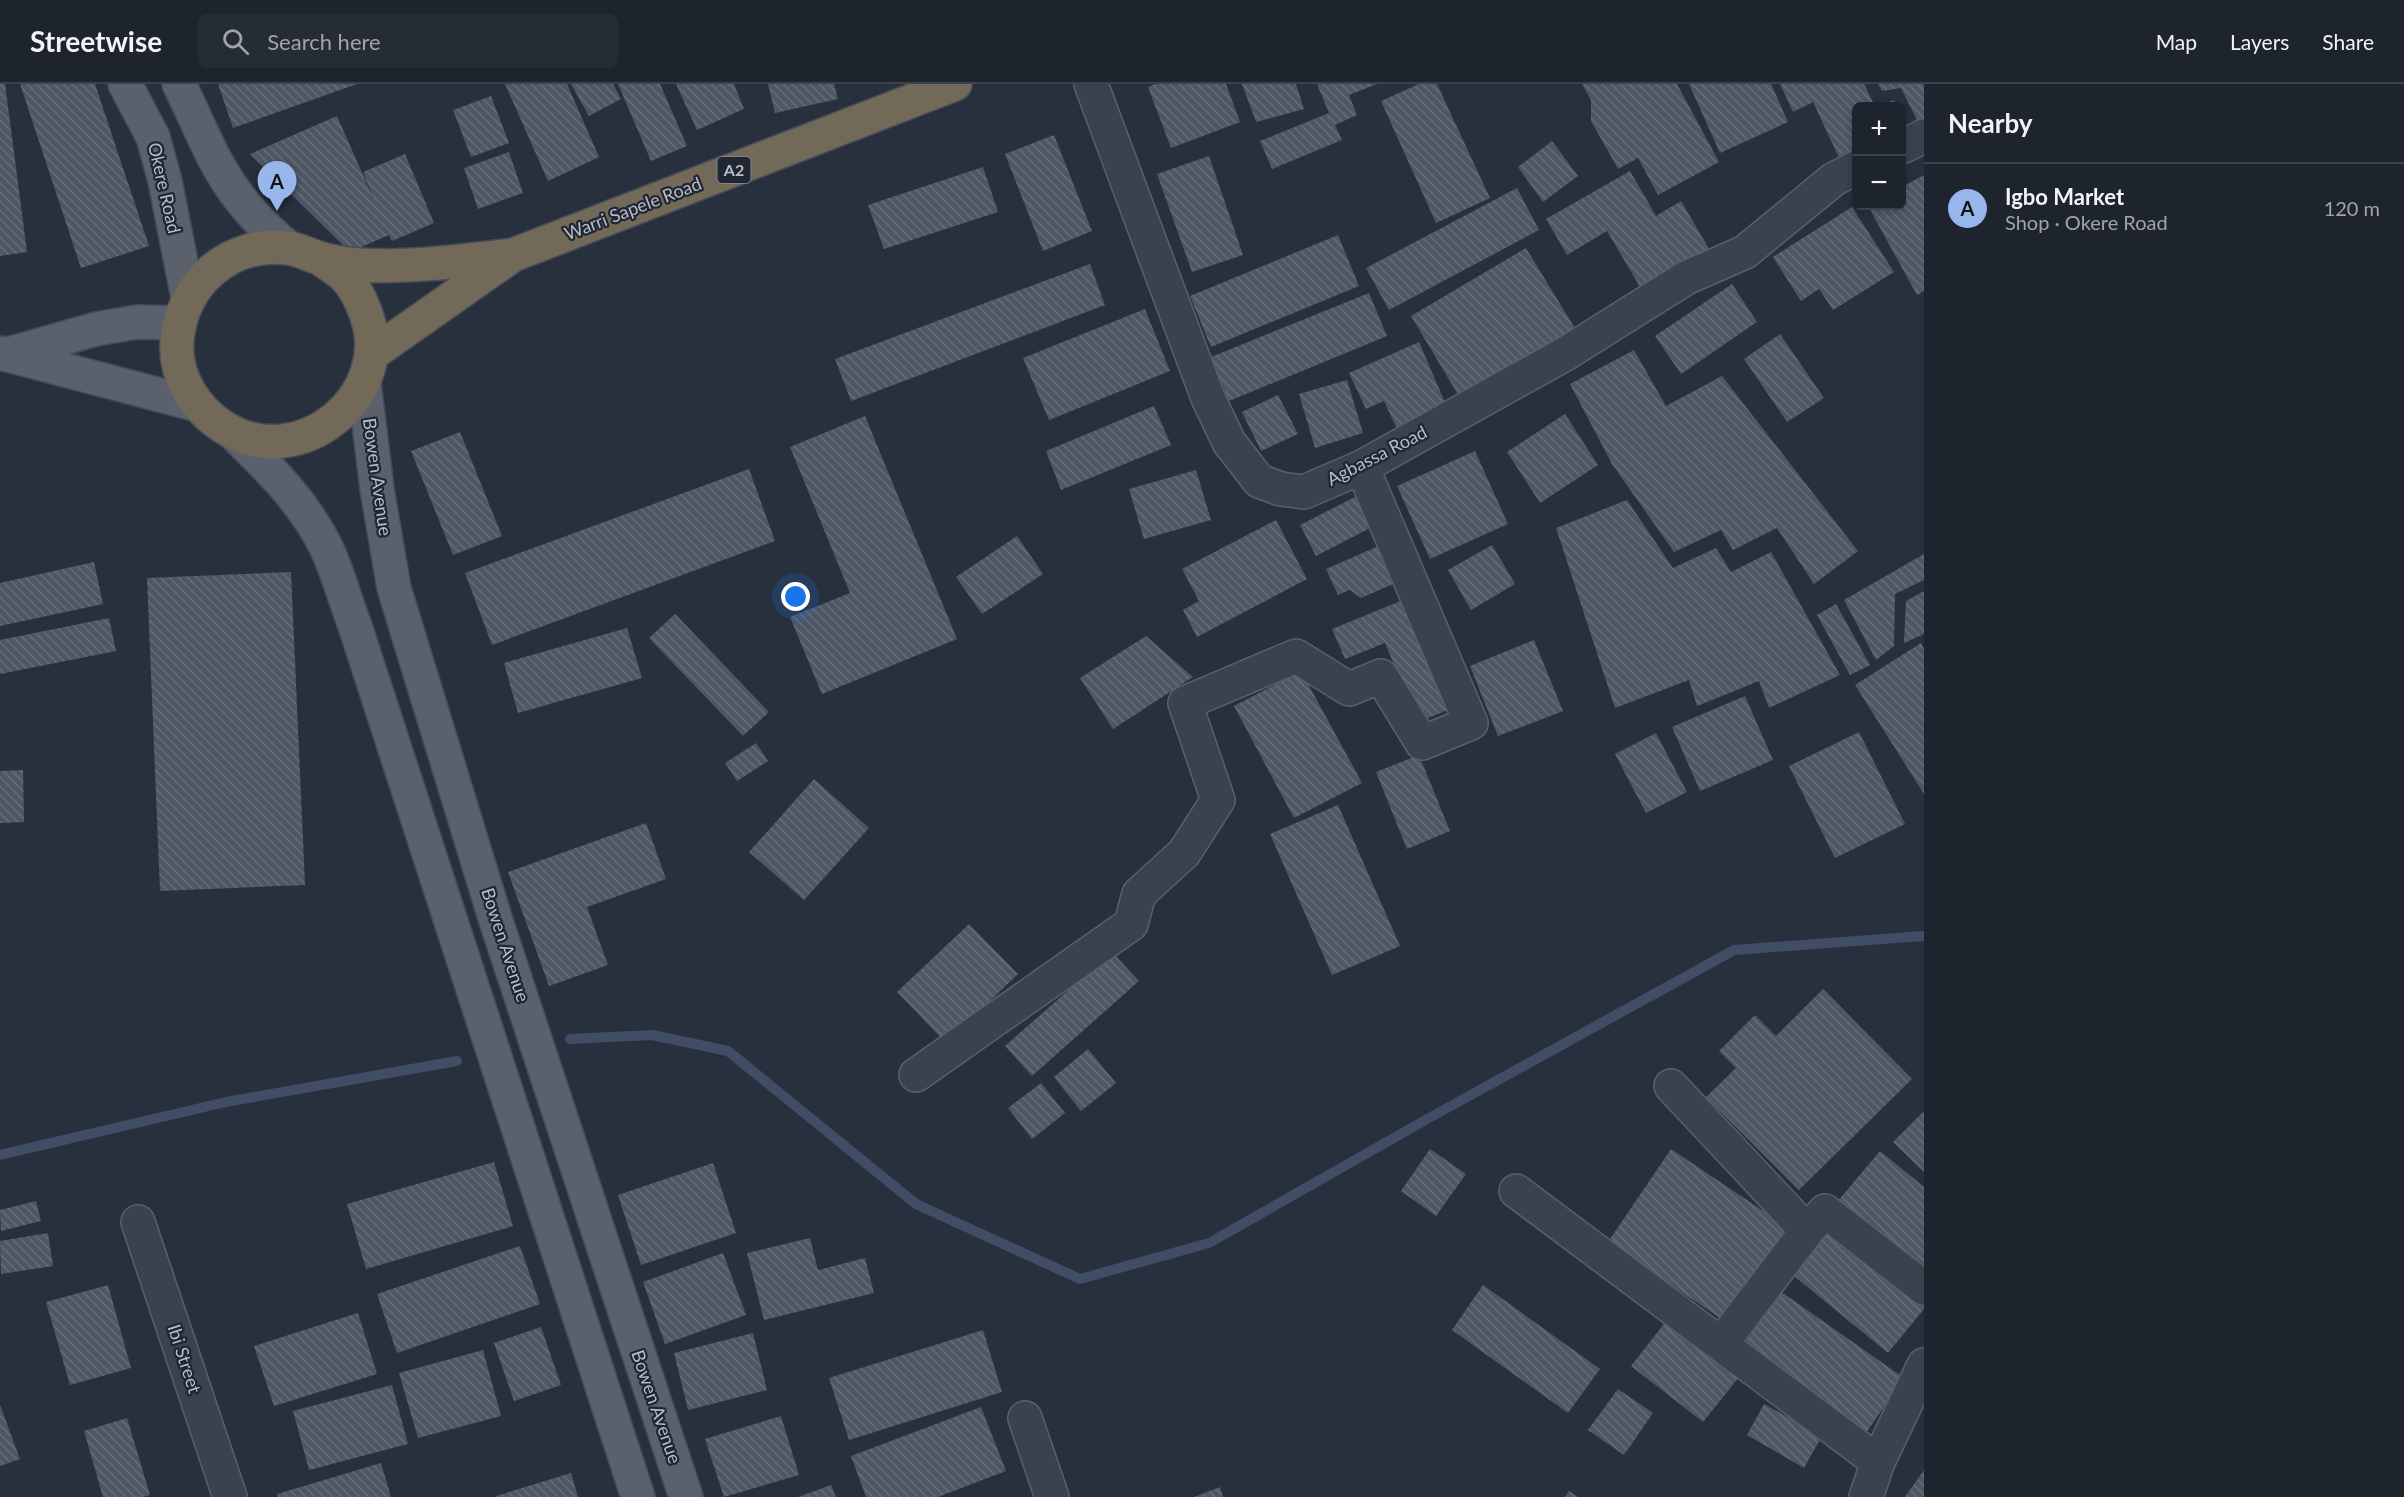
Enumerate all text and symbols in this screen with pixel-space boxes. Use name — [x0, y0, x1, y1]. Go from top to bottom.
search box — [198, 14, 618, 68]
text: Streetwise — [30, 24, 162, 58]
icon: search — [219, 25, 252, 58]
text: Search here — [267, 28, 381, 55]
text: Map — [2156, 29, 2197, 54]
text: Layers — [2230, 29, 2289, 54]
text: Share — [2322, 29, 2374, 54]
map controls — [1852, 102, 1906, 210]
button: + — [1852, 102, 1906, 156]
text: Nearby — [1948, 107, 2033, 139]
street label: Okere Road — [144, 140, 186, 235]
button: − — [1852, 156, 1906, 210]
road number: A2 — [718, 157, 750, 183]
pin: A — [258, 162, 296, 211]
street label: Warri Sapele Road — [561, 172, 704, 244]
text: Igbo Market — [2005, 183, 2124, 210]
text: A — [1961, 196, 1974, 220]
text: 120 m — [2324, 196, 2380, 220]
text: Shop · Okere Road — [2005, 210, 2168, 234]
street label: Bowen Avenue — [359, 417, 397, 537]
street label: Agbassa Road — [1323, 420, 1430, 490]
your location — [781, 582, 810, 611]
street label: Bowen Avenue — [477, 885, 535, 1005]
street label: Ibi Street — [163, 1321, 207, 1397]
street label: Bowen Avenue — [627, 1347, 687, 1466]

